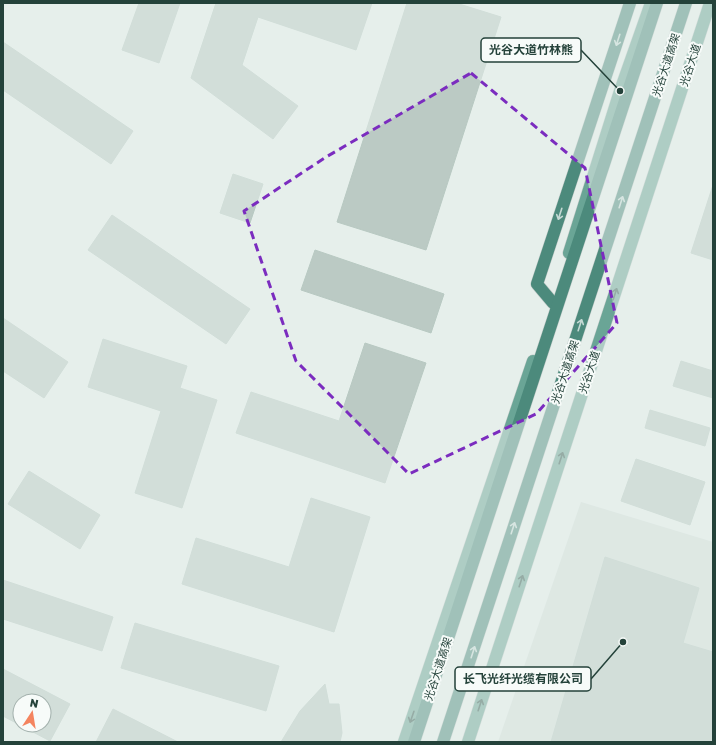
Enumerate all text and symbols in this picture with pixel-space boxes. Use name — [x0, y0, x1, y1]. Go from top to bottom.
street label: 光谷大道高架 — [649, 31, 682, 98]
one-way arrow — [614, 33, 621, 46]
callout: 光谷大道竹林熊 — [481, 38, 581, 62]
text: 光谷大道竹林熊 — [489, 42, 573, 57]
street label: 光谷大道 — [677, 42, 703, 88]
one-way arrow — [618, 195, 625, 208]
one-way arrow — [556, 208, 563, 221]
one-way arrow — [611, 289, 619, 301]
one-way arrow — [577, 319, 584, 332]
street label: 光谷大道高架 — [548, 338, 581, 405]
street label: 光谷大道 — [576, 349, 602, 395]
one-way arrow — [558, 452, 565, 465]
one-way arrow — [510, 523, 518, 535]
one-way arrow — [517, 576, 525, 588]
street label: 光谷大道高架 — [421, 635, 454, 702]
one-way arrow — [470, 645, 477, 658]
callout: 长飞光纤光缆有限公司 — [455, 667, 591, 691]
text: 长飞光纤光缆有限公司 — [463, 671, 583, 686]
north arrow — [12, 693, 52, 733]
text: N — [29, 696, 40, 710]
one-way arrow — [477, 699, 484, 712]
one-way arrow — [408, 711, 415, 724]

